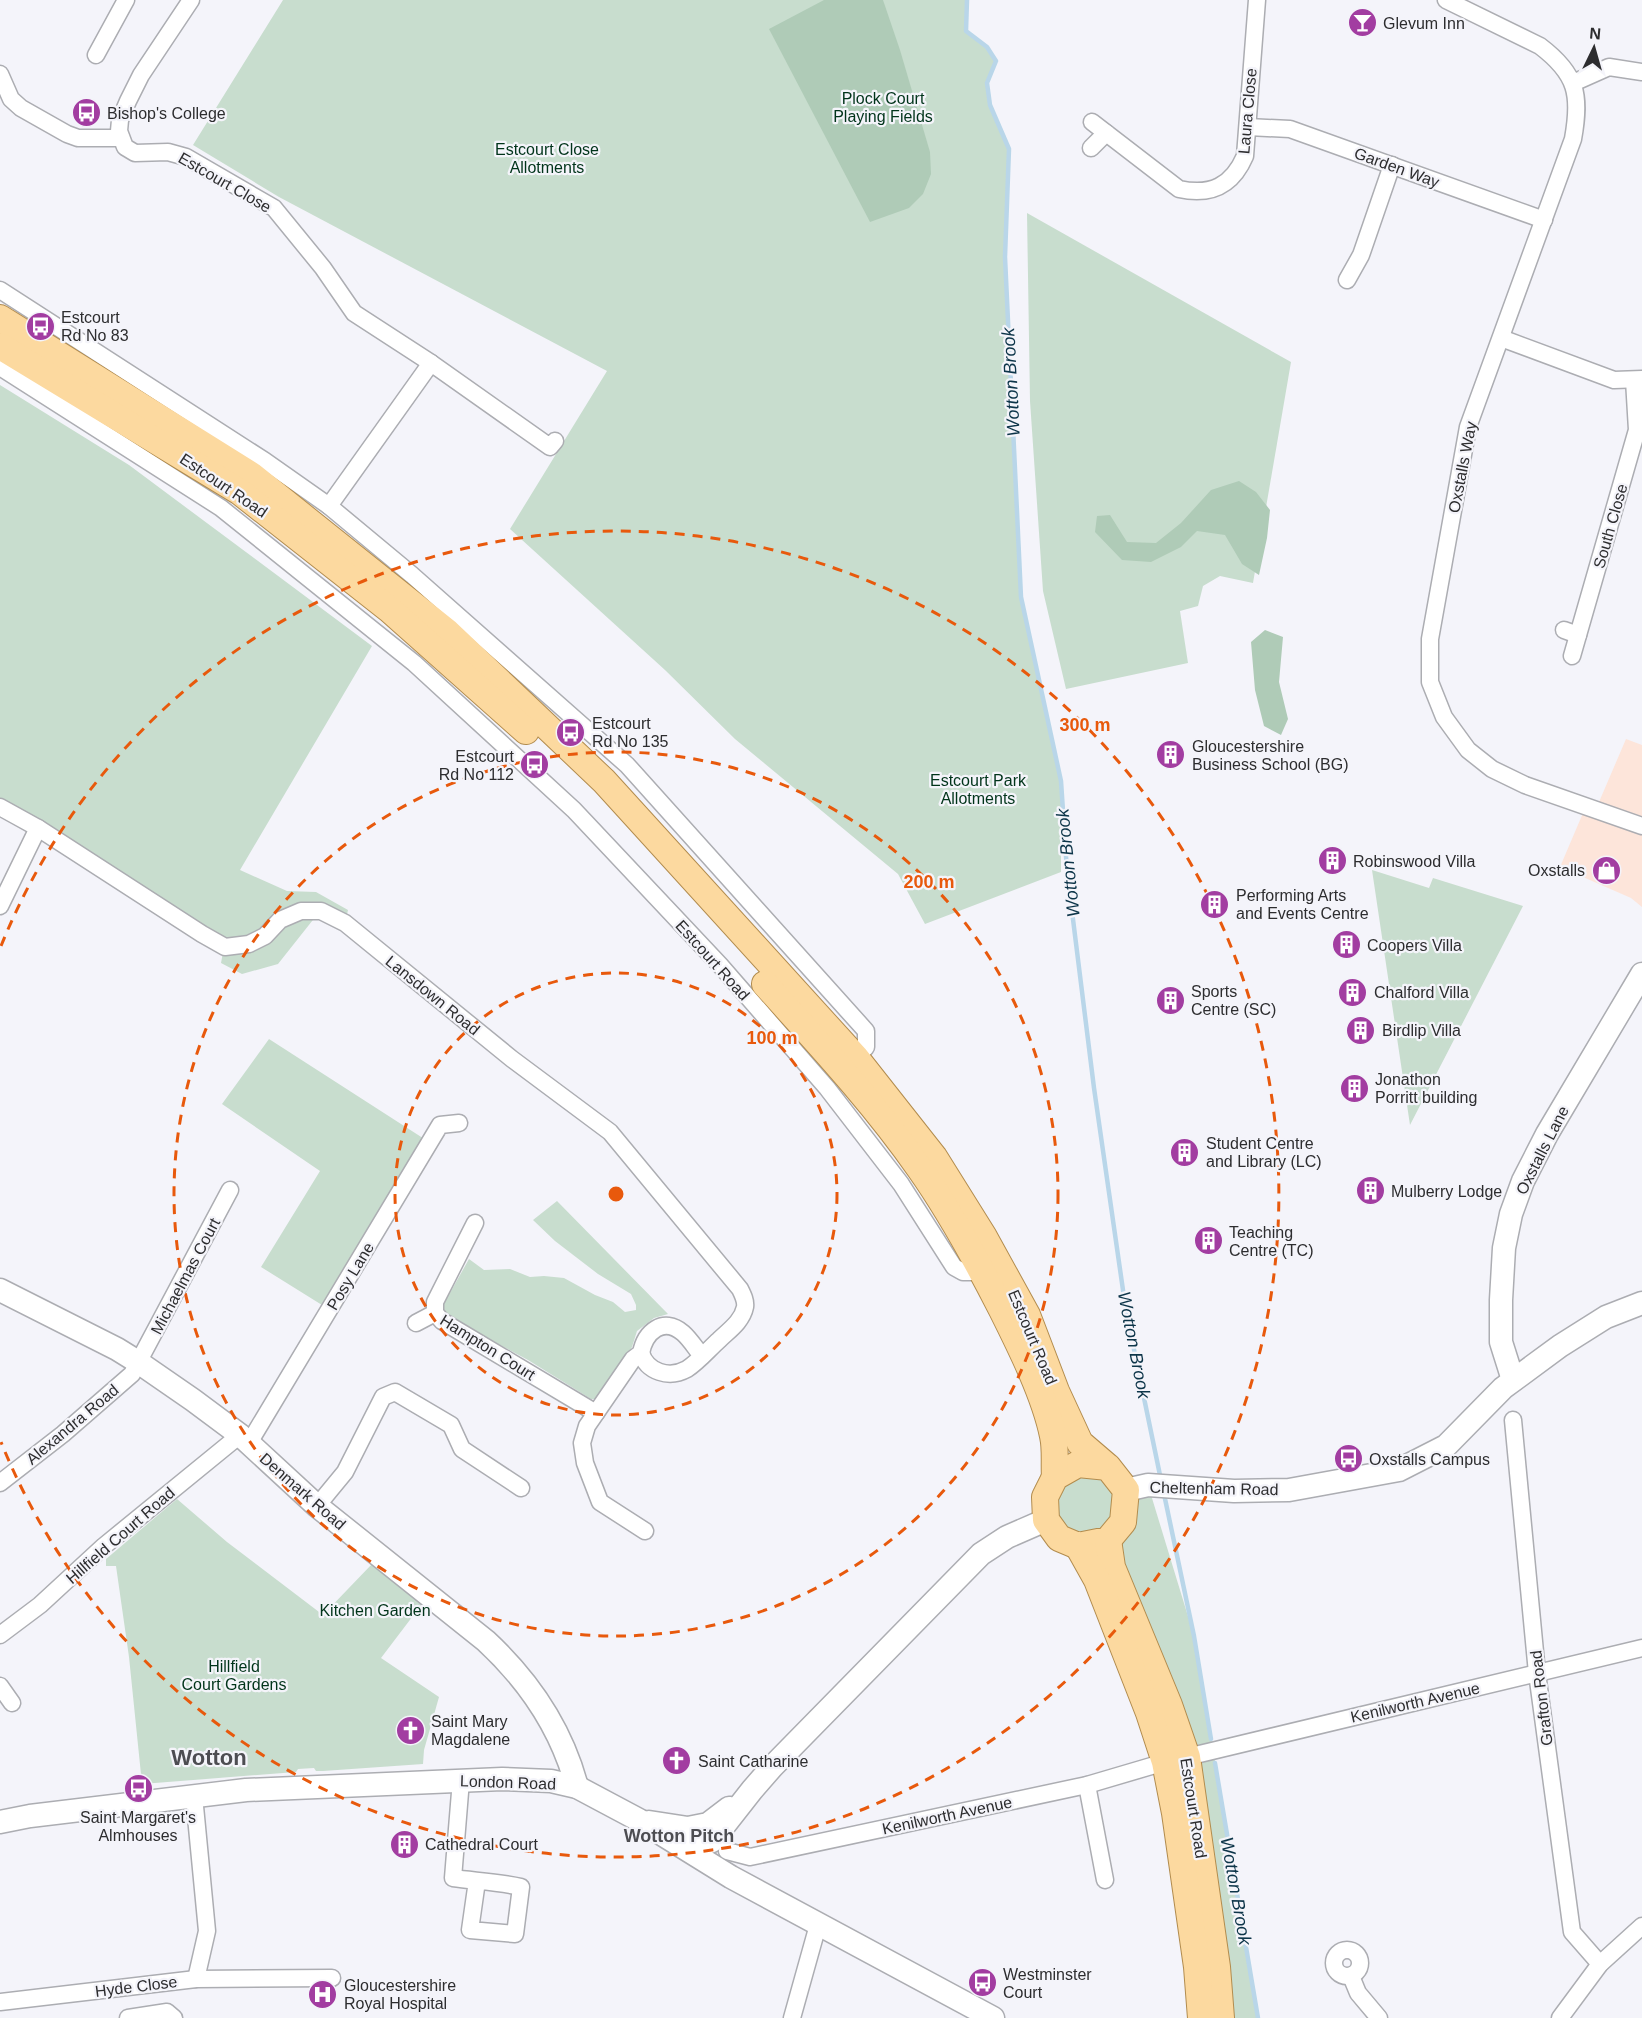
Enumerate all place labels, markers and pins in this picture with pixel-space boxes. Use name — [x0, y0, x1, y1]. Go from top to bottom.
bar icon: Glevum Inn — [1346, 7, 1378, 39]
place label: Glevum Inn — [1383, 15, 1465, 32]
bus stop icon: Bishop's College — [70, 97, 102, 129]
place label: Bishop's College — [107, 105, 226, 122]
place label: Estcourt Rd No 83 — [61, 309, 129, 344]
bus stop icon: Estcourt Rd No 83 — [24, 310, 56, 342]
place label: Estcourt Rd No 135 — [592, 715, 669, 750]
bus stop icon: Estcourt Rd No 135 — [555, 716, 587, 748]
place label: Gloucestershire Business School (BG) — [1192, 738, 1349, 773]
building icon: Gloucestershire Business School (BG) — [1155, 739, 1187, 771]
place label: Estcourt Rd No 112 — [439, 748, 515, 783]
bus stop icon: Estcourt Rd No 112 — [519, 749, 551, 781]
building icon: Robinswood Villa — [1316, 845, 1348, 877]
place label: Robinswood Villa — [1353, 853, 1476, 870]
shop icon: Oxstalls — [1590, 854, 1622, 886]
place label: Oxstalls — [1528, 862, 1585, 879]
place label: Performing Arts and Events Centre — [1236, 887, 1369, 922]
building icon: Performing Arts and Events Centre — [1199, 888, 1231, 920]
building icon: Coopers Villa — [1330, 929, 1362, 961]
place label: Coopers Villa — [1367, 937, 1462, 954]
building icon: Chalford Villa — [1337, 976, 1369, 1008]
place label: Sports Centre (SC) — [1191, 983, 1276, 1018]
building icon: Sports Centre (SC) — [1154, 984, 1186, 1016]
place label: Chalford Villa — [1374, 984, 1469, 1001]
building icon: Birdlip Villa — [1345, 1014, 1377, 1046]
place label: Birdlip Villa — [1382, 1022, 1461, 1039]
place label: Jonathon Porritt building — [1375, 1071, 1477, 1106]
building icon: Jonathon Porritt building — [1338, 1072, 1370, 1104]
place label: Student Centre and Library (LC) — [1206, 1135, 1322, 1170]
building icon: Student Centre and Library (LC) — [1169, 1136, 1201, 1168]
building icon: Mulberry Lodge — [1354, 1175, 1386, 1207]
place label: Mulberry Lodge — [1391, 1183, 1502, 1200]
centre of rings — [606, 1184, 626, 1204]
place label: Teaching Centre (TC) — [1229, 1224, 1313, 1259]
building icon: Teaching Centre (TC) — [1192, 1225, 1224, 1257]
bus stop icon: Oxstalls Campus — [1332, 1443, 1364, 1475]
place label: Oxstalls Campus — [1369, 1451, 1490, 1468]
place label: Saint Mary Magdalene — [431, 1713, 510, 1748]
church icon: Saint Mary Magdalene — [394, 1714, 426, 1746]
church icon: Saint Catharine — [661, 1745, 693, 1777]
place label: Saint Catharine — [698, 1753, 808, 1770]
bus stop icon: Saint Margaret's Almhouses — [122, 1773, 154, 1805]
place label: Saint Margaret's Almhouses — [80, 1809, 196, 1844]
building icon: Cathedral Court — [388, 1828, 420, 1860]
place label: Cathedral Court — [425, 1836, 539, 1853]
place label: Westminster Court — [1003, 1966, 1092, 2001]
bus stop icon: Westminster Court — [966, 1967, 998, 1999]
place label: Gloucestershire Royal Hospital — [344, 1977, 456, 2012]
hospital icon: Gloucestershire Royal Hospital — [307, 1978, 339, 2010]

